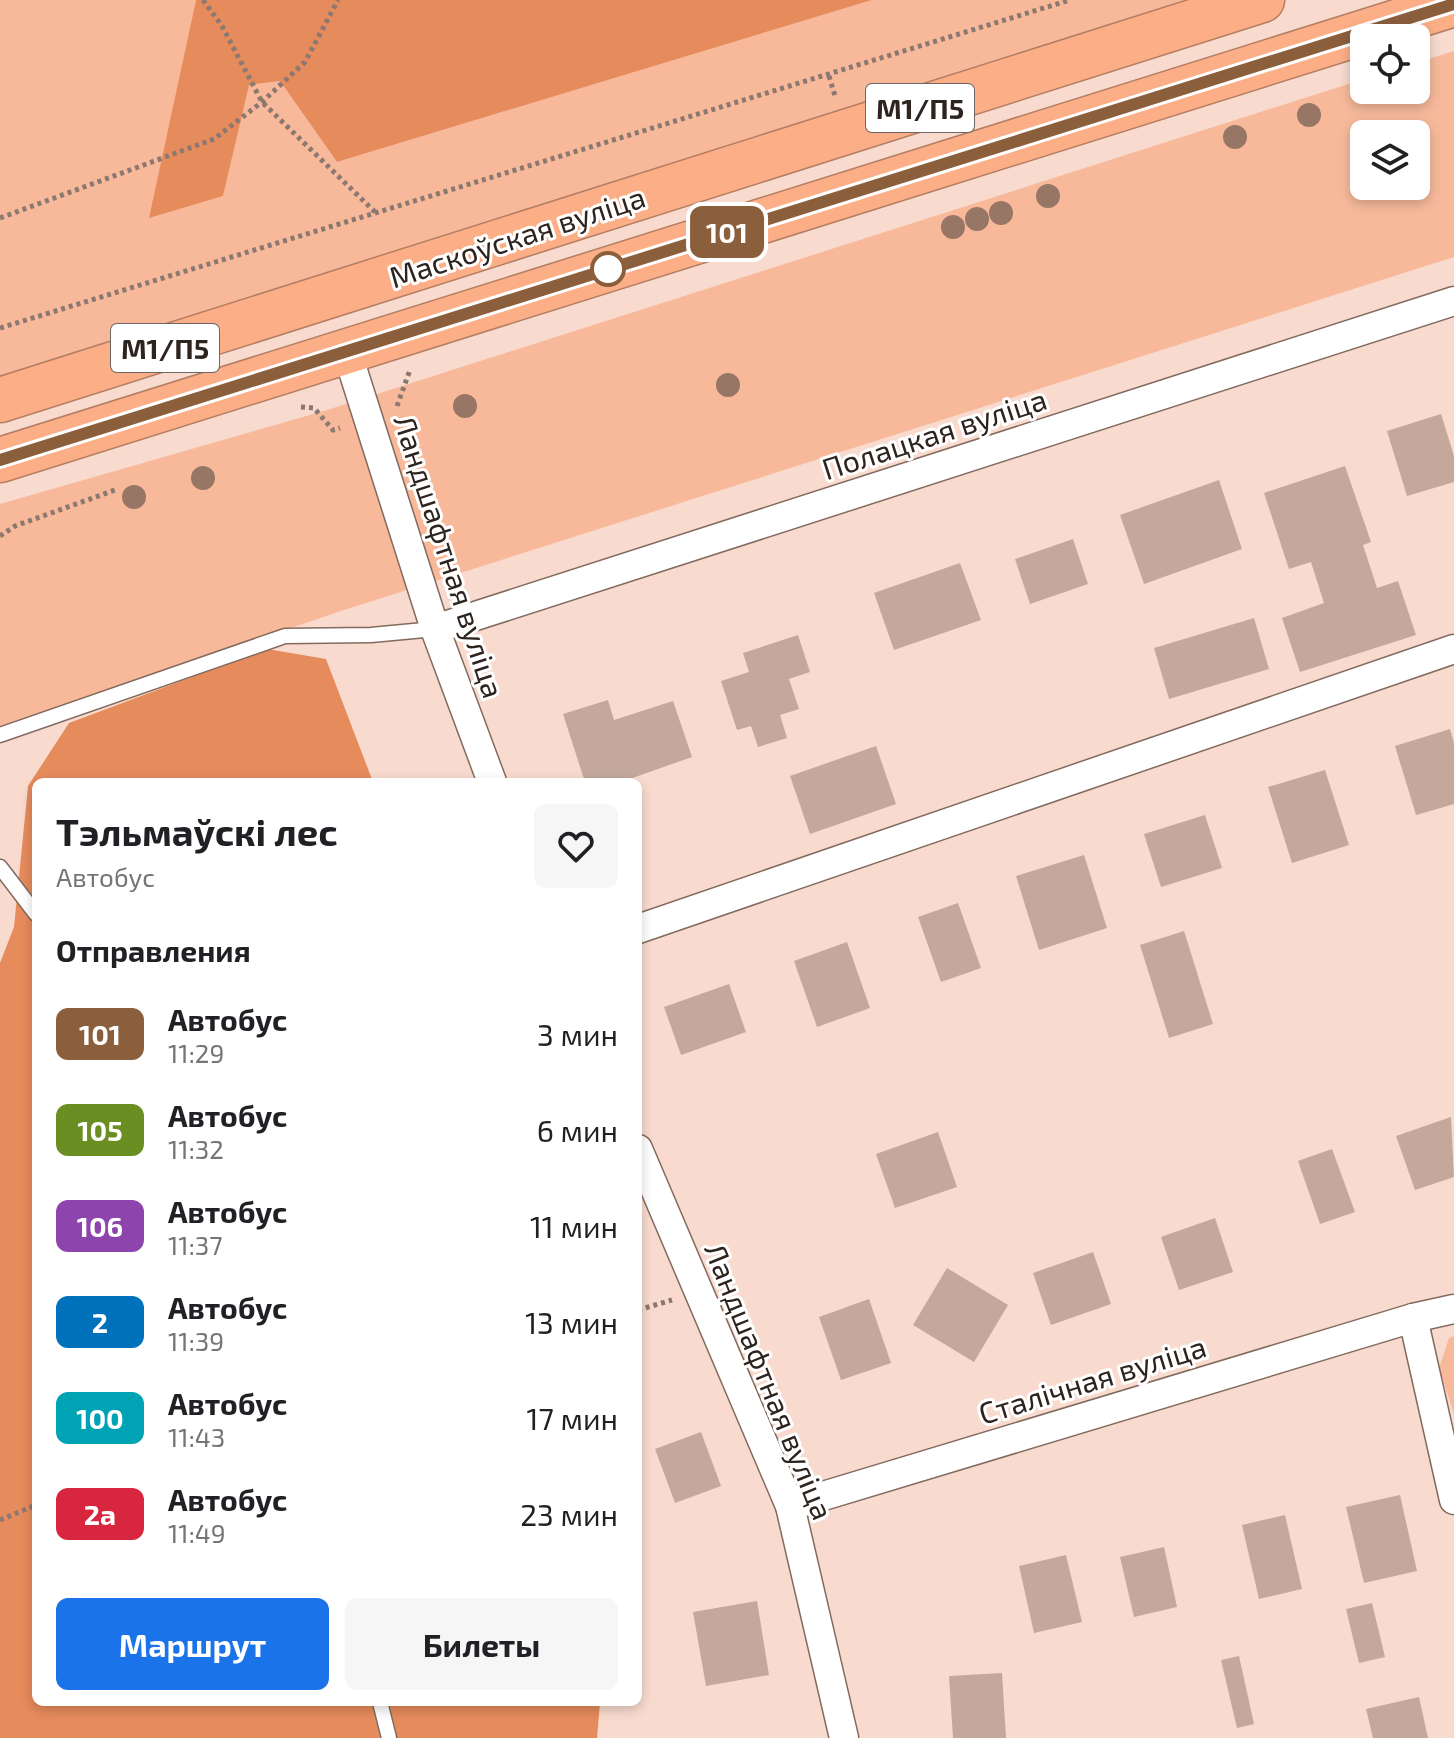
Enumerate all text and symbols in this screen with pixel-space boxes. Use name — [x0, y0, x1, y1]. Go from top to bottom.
map controls — [1350, 24, 1430, 200]
button: locate — [1350, 24, 1430, 104]
road number: М1/П5 — [866, 84, 974, 132]
button: layers — [1350, 120, 1430, 200]
street label: Маскоўская вуліца — [385, 178, 650, 295]
line badge: 101 — [681, 206, 773, 258]
text: 101 — [706, 215, 748, 249]
unlabelled marker — [591, 252, 625, 286]
road number: М1/П5 — [111, 324, 219, 372]
street label: Полацкая вуліца — [817, 380, 1051, 487]
street label: Ландшафтная вуліца — [386, 410, 513, 702]
button: heart — [534, 804, 618, 888]
text: Тэльмаўскі лес — [56, 808, 338, 854]
text: Автобус — [56, 861, 155, 892]
text: Отправления — [56, 932, 251, 968]
text: Автобус — [168, 1001, 287, 1037]
text: 3 мин — [537, 1016, 618, 1052]
text: 101 — [79, 1017, 121, 1051]
text: 11:29 — [168, 1037, 224, 1068]
text: Автобус — [168, 1097, 287, 1133]
text: 6 мин — [537, 1112, 618, 1148]
text: 105 — [77, 1113, 123, 1147]
text: 11:32 — [168, 1133, 224, 1164]
text: Автобус — [168, 1193, 287, 1229]
text: 11 мин — [530, 1208, 618, 1244]
text: 106 — [77, 1209, 123, 1243]
text: 11:37 — [168, 1229, 223, 1260]
street label: Ландшафтная вуліца — [697, 1237, 842, 1525]
text: Автобус — [168, 1289, 287, 1325]
text: 13 мин — [525, 1304, 618, 1340]
text: 2 — [92, 1305, 108, 1339]
text: 11:39 — [168, 1325, 224, 1356]
street label: Сталічная вуліца — [974, 1327, 1210, 1432]
text: Автобус — [168, 1385, 287, 1421]
text: 17 мин — [527, 1400, 618, 1436]
text: 100 — [76, 1401, 124, 1435]
text: 11:43 — [168, 1421, 225, 1452]
text: Автобус — [168, 1481, 287, 1517]
text: 23 мин — [520, 1496, 618, 1532]
text: 2а — [84, 1497, 116, 1531]
text: 11:49 — [168, 1517, 226, 1548]
button: Маршрут — [56, 1598, 329, 1690]
button: Билеты — [345, 1598, 618, 1690]

